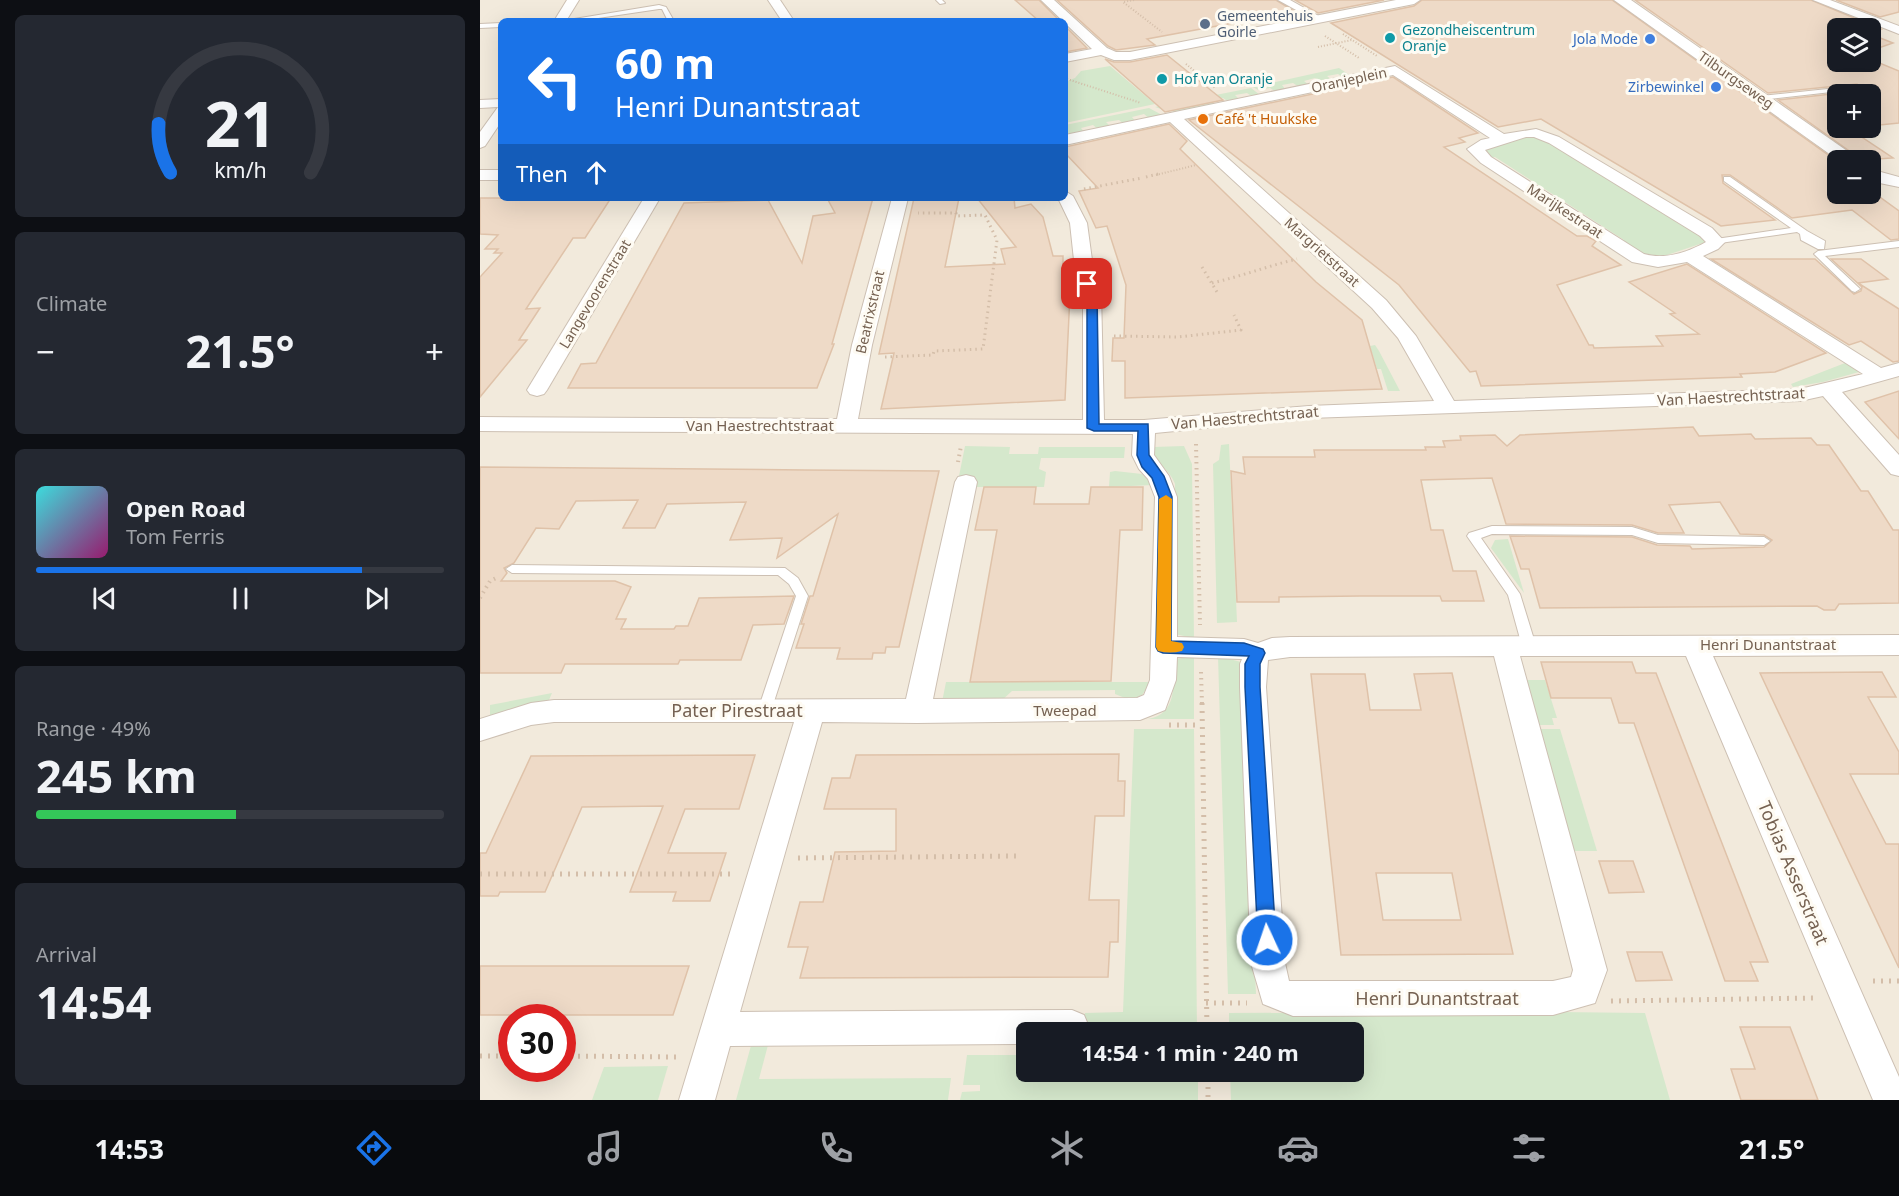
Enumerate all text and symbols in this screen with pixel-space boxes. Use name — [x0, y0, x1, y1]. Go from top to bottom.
place label: Gemeentehuis Goirle — [1217, 6, 1313, 41]
marker: Gemeentehuis Goirle — [1198, 17, 1212, 31]
map controls — [1827, 18, 1881, 204]
button: layers — [1827, 18, 1881, 72]
place label: Gezondheiscentrum Oranje — [1402, 20, 1535, 55]
place label: Jola Mode — [1571, 29, 1638, 48]
marker: Gezondheiscentrum Oranje — [1383, 31, 1397, 45]
marker: Jola Mode — [1643, 32, 1657, 46]
text: 60 m — [615, 34, 715, 91]
icon: left — [516, 42, 594, 120]
street label: Tilburgseweg — [1695, 46, 1778, 113]
street label: Oranjeplein — [1309, 62, 1388, 97]
place label: Hof van Oranje — [1174, 69, 1273, 88]
marker: Hof van Oranje — [1155, 72, 1169, 86]
place label: Zirbewinkel — [1628, 77, 1704, 96]
text: 21 — [204, 80, 276, 165]
marker: Zirbewinkel — [1709, 80, 1723, 94]
button: + — [1827, 84, 1881, 138]
text: Henri Dunantstraat — [615, 88, 860, 125]
place label: Café 't Huukske — [1215, 109, 1317, 128]
marker: Café 't Huukske — [1196, 112, 1210, 126]
button: − — [1827, 150, 1881, 204]
text: km/h — [214, 155, 266, 184]
icon: ahead — [580, 156, 613, 189]
text: Then — [516, 158, 568, 188]
street label: Marijkestraat — [1524, 179, 1607, 242]
street label: Margrietstraat — [1281, 213, 1364, 291]
street label: Langevoorenstraat — [554, 236, 635, 352]
pin — [1061, 258, 1112, 309]
icon: arrive — [1070, 267, 1103, 300]
street label: Beatrixstraat — [851, 268, 888, 355]
text: Climate — [36, 290, 107, 317]
text: 21.5° — [186, 320, 294, 381]
text: − — [36, 329, 55, 374]
text: + — [425, 329, 444, 374]
street label: Van Haestrechtstraat — [1657, 382, 1806, 410]
street label: Van Haestrechtstraat — [1170, 401, 1320, 433]
street label: Van Haestrechtstraat — [686, 415, 835, 435]
text: Open Road — [126, 493, 246, 523]
text: Tom Ferris — [126, 523, 225, 550]
icon: previous — [88, 582, 121, 615]
icon: pause — [224, 582, 257, 615]
icon: next — [360, 582, 393, 615]
street label: Henri Dunantstraat — [1700, 634, 1837, 654]
street label: Pater Pirestraat — [671, 698, 803, 722]
street label: Tweepad — [1033, 700, 1097, 720]
text: Range · 49% — [36, 715, 151, 742]
text: 245 km — [36, 745, 197, 806]
street label: Tobias Asserstraat — [1753, 797, 1835, 949]
position arrow — [1235, 908, 1299, 972]
text: Arrival — [36, 941, 97, 968]
text: 14:54 — [36, 971, 152, 1032]
street label: Henri Dunantstraat — [1355, 986, 1519, 1010]
speed limit sign: 30 — [498, 1004, 576, 1082]
text: 14:54 · 1 min · 240 m — [1081, 1037, 1299, 1067]
icon: directions — [353, 1127, 395, 1169]
icon: music — [584, 1127, 626, 1169]
icon: phone — [815, 1127, 857, 1169]
icon: climate — [1046, 1127, 1088, 1169]
icon: car — [1277, 1127, 1319, 1169]
icon: filters — [1508, 1127, 1550, 1169]
text: 14:53 — [95, 1130, 164, 1167]
text: 21.5° — [1739, 1130, 1804, 1167]

